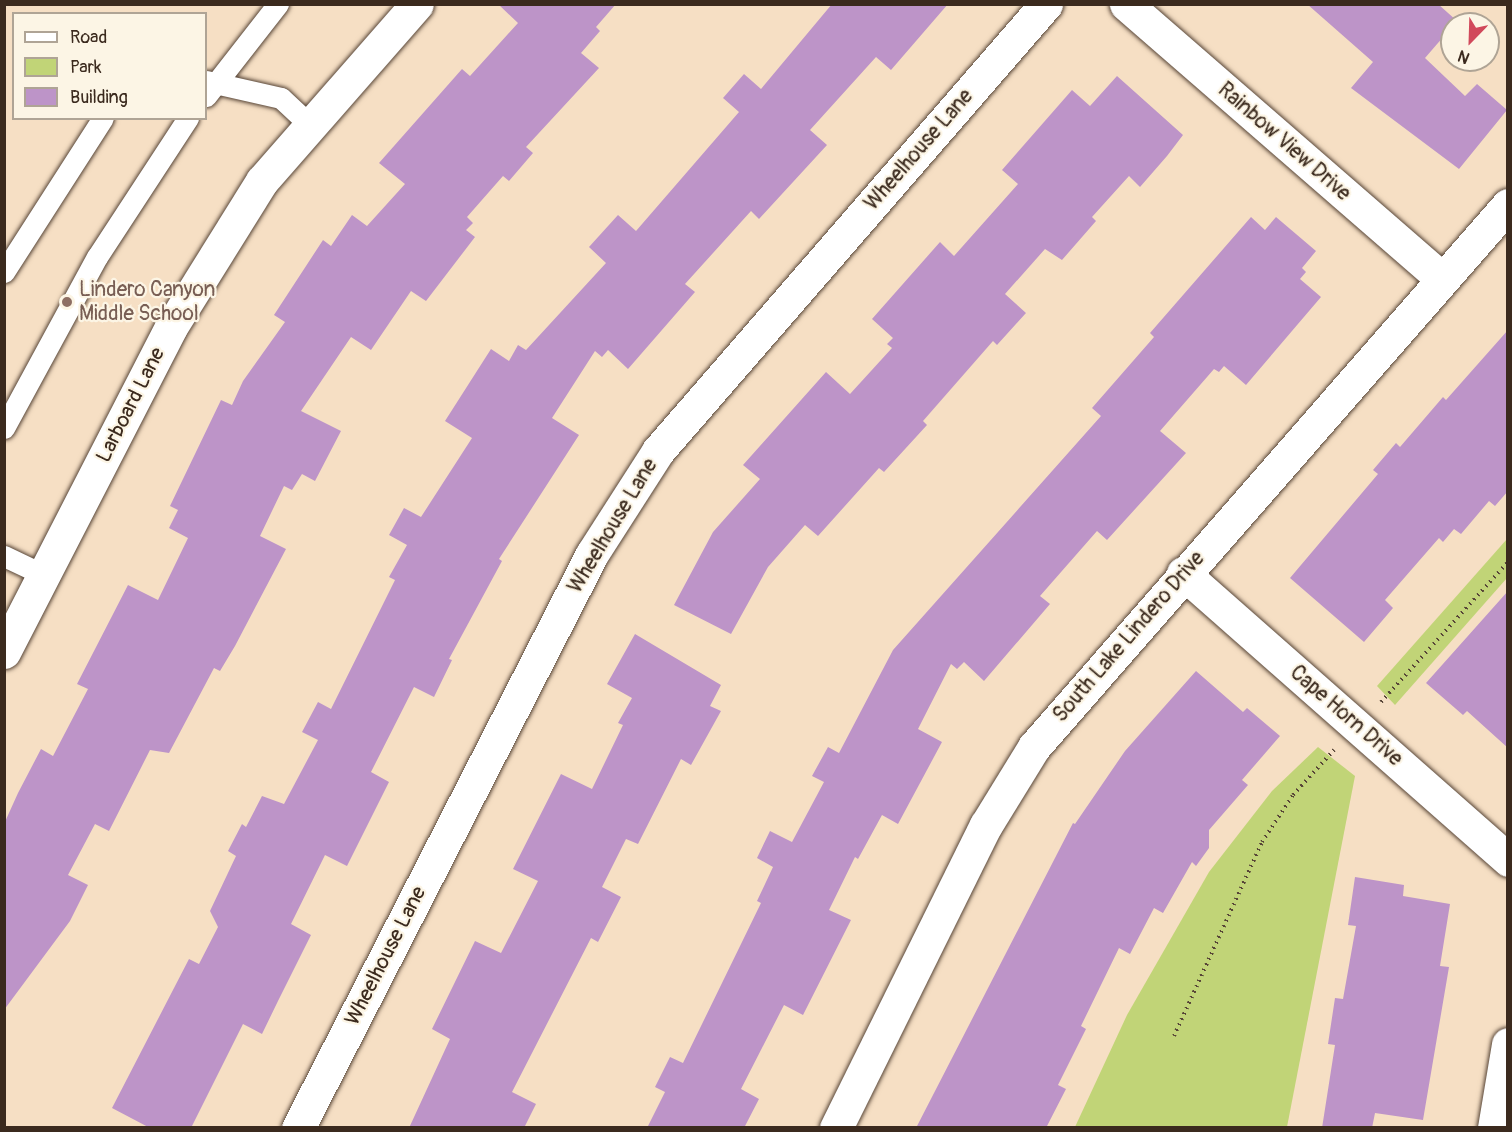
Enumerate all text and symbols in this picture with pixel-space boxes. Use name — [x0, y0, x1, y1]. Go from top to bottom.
legend — [12, 12, 207, 120]
north arrow — [1440, 12, 1500, 72]
text: Road — [70, 26, 107, 49]
text: N — [1455, 45, 1473, 68]
text: Park — [70, 56, 102, 79]
street label: Rainbow View Drive — [1212, 77, 1356, 207]
street label: Wheelhouse Lane — [859, 84, 979, 216]
text: Building — [70, 86, 128, 109]
place label: Lindero Canyon Middle School — [79, 277, 215, 327]
marker: Lindero Canyon Middle School — [60, 295, 74, 309]
street label: Larboard Lane — [91, 343, 171, 467]
street label: Wheelhouse Lane — [563, 454, 663, 598]
street label: South Lake Lindero Drive — [1048, 546, 1210, 728]
street label: Cape Horn Drive — [1285, 660, 1407, 772]
street label: Wheelhouse Lane — [340, 882, 432, 1030]

